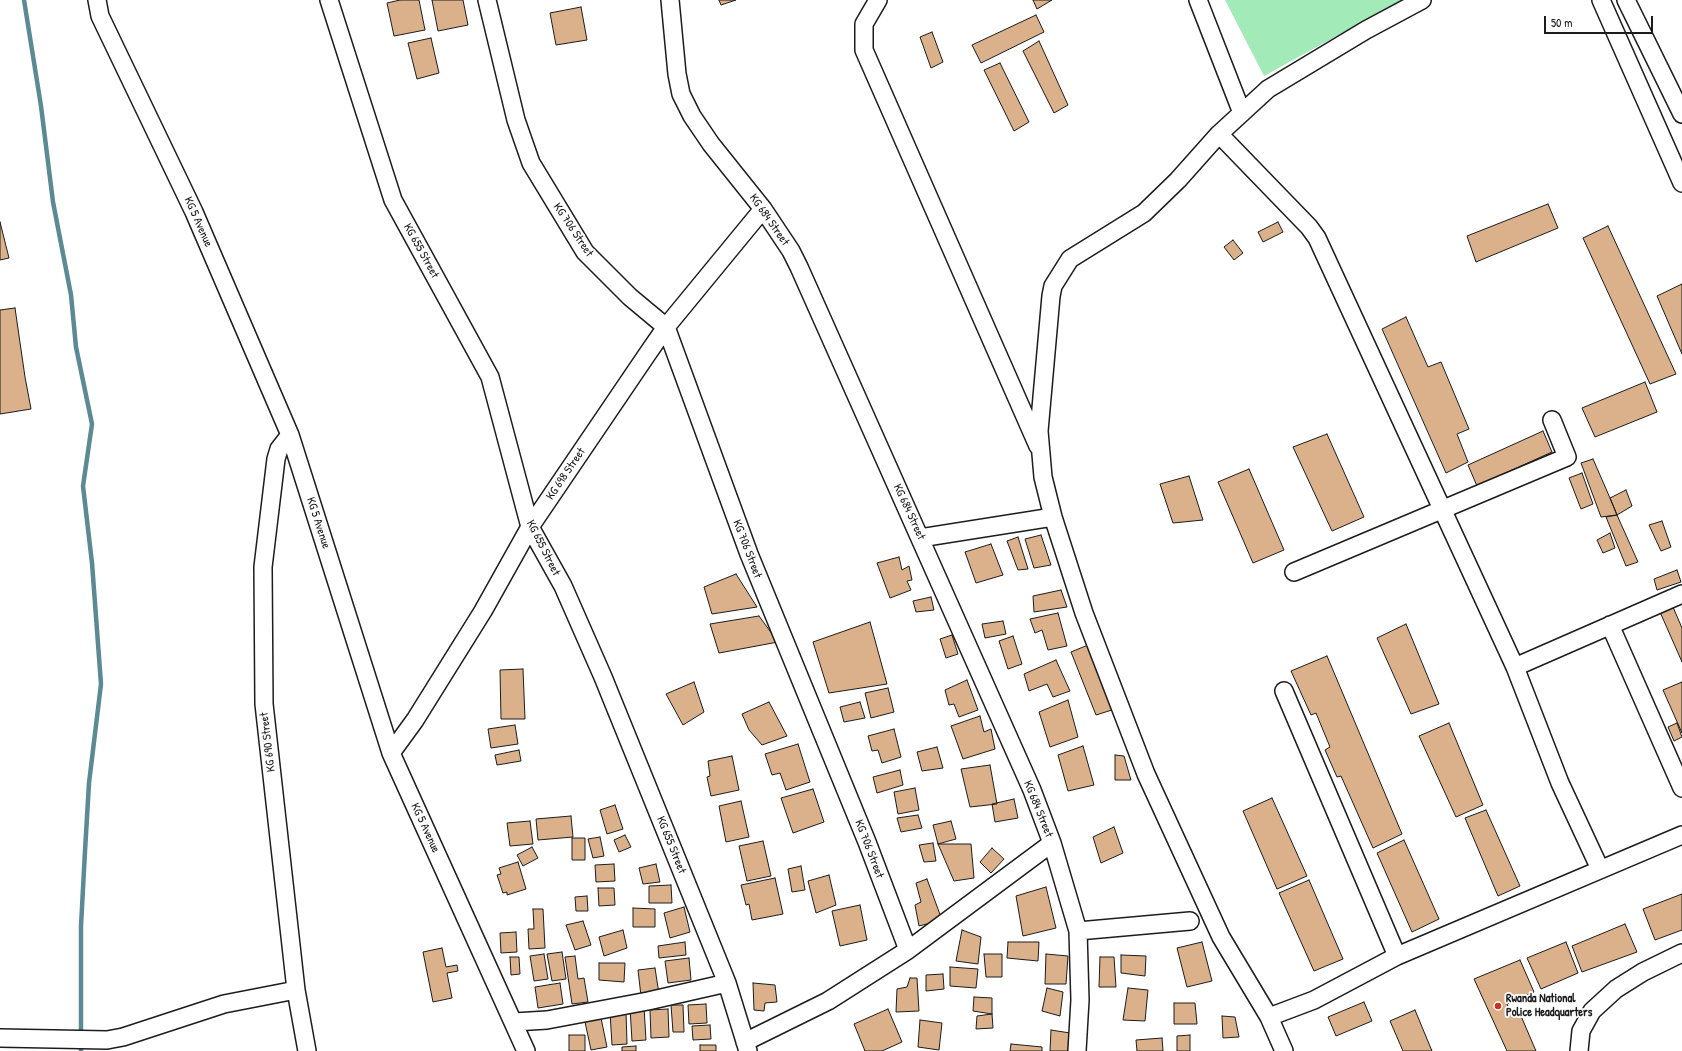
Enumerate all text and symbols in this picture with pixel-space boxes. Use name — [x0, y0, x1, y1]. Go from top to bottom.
scale bar — [1546, 8, 1655, 34]
text: 50 m — [1551, 14, 1572, 31]
street label: KG 684 Street — [746, 191, 792, 249]
street label: KG 5 Avenue — [181, 195, 215, 249]
street label: KG 706 Street — [550, 200, 596, 260]
street label: KG 655 Street — [400, 221, 442, 281]
street label: KG 698 Street — [543, 445, 589, 503]
street label: KG 684 Street — [890, 482, 928, 542]
street label: KG 5 Avenue — [303, 496, 333, 550]
street label: KG 655 Street — [523, 518, 563, 578]
street label: KG 706 Street — [729, 518, 765, 580]
street label: KG 690 Street — [257, 711, 279, 773]
street label: KG 684 Street — [1020, 778, 1056, 840]
street label: KG 5 Avenue — [407, 801, 443, 855]
street label: KG 655 Street — [653, 814, 689, 876]
street label: KG 706 Street — [851, 818, 887, 880]
place label: Rwanda National Police Headquarters — [1506, 992, 1592, 1020]
marker: Rwanda National Police Headquarters — [1493, 1001, 1503, 1011]

